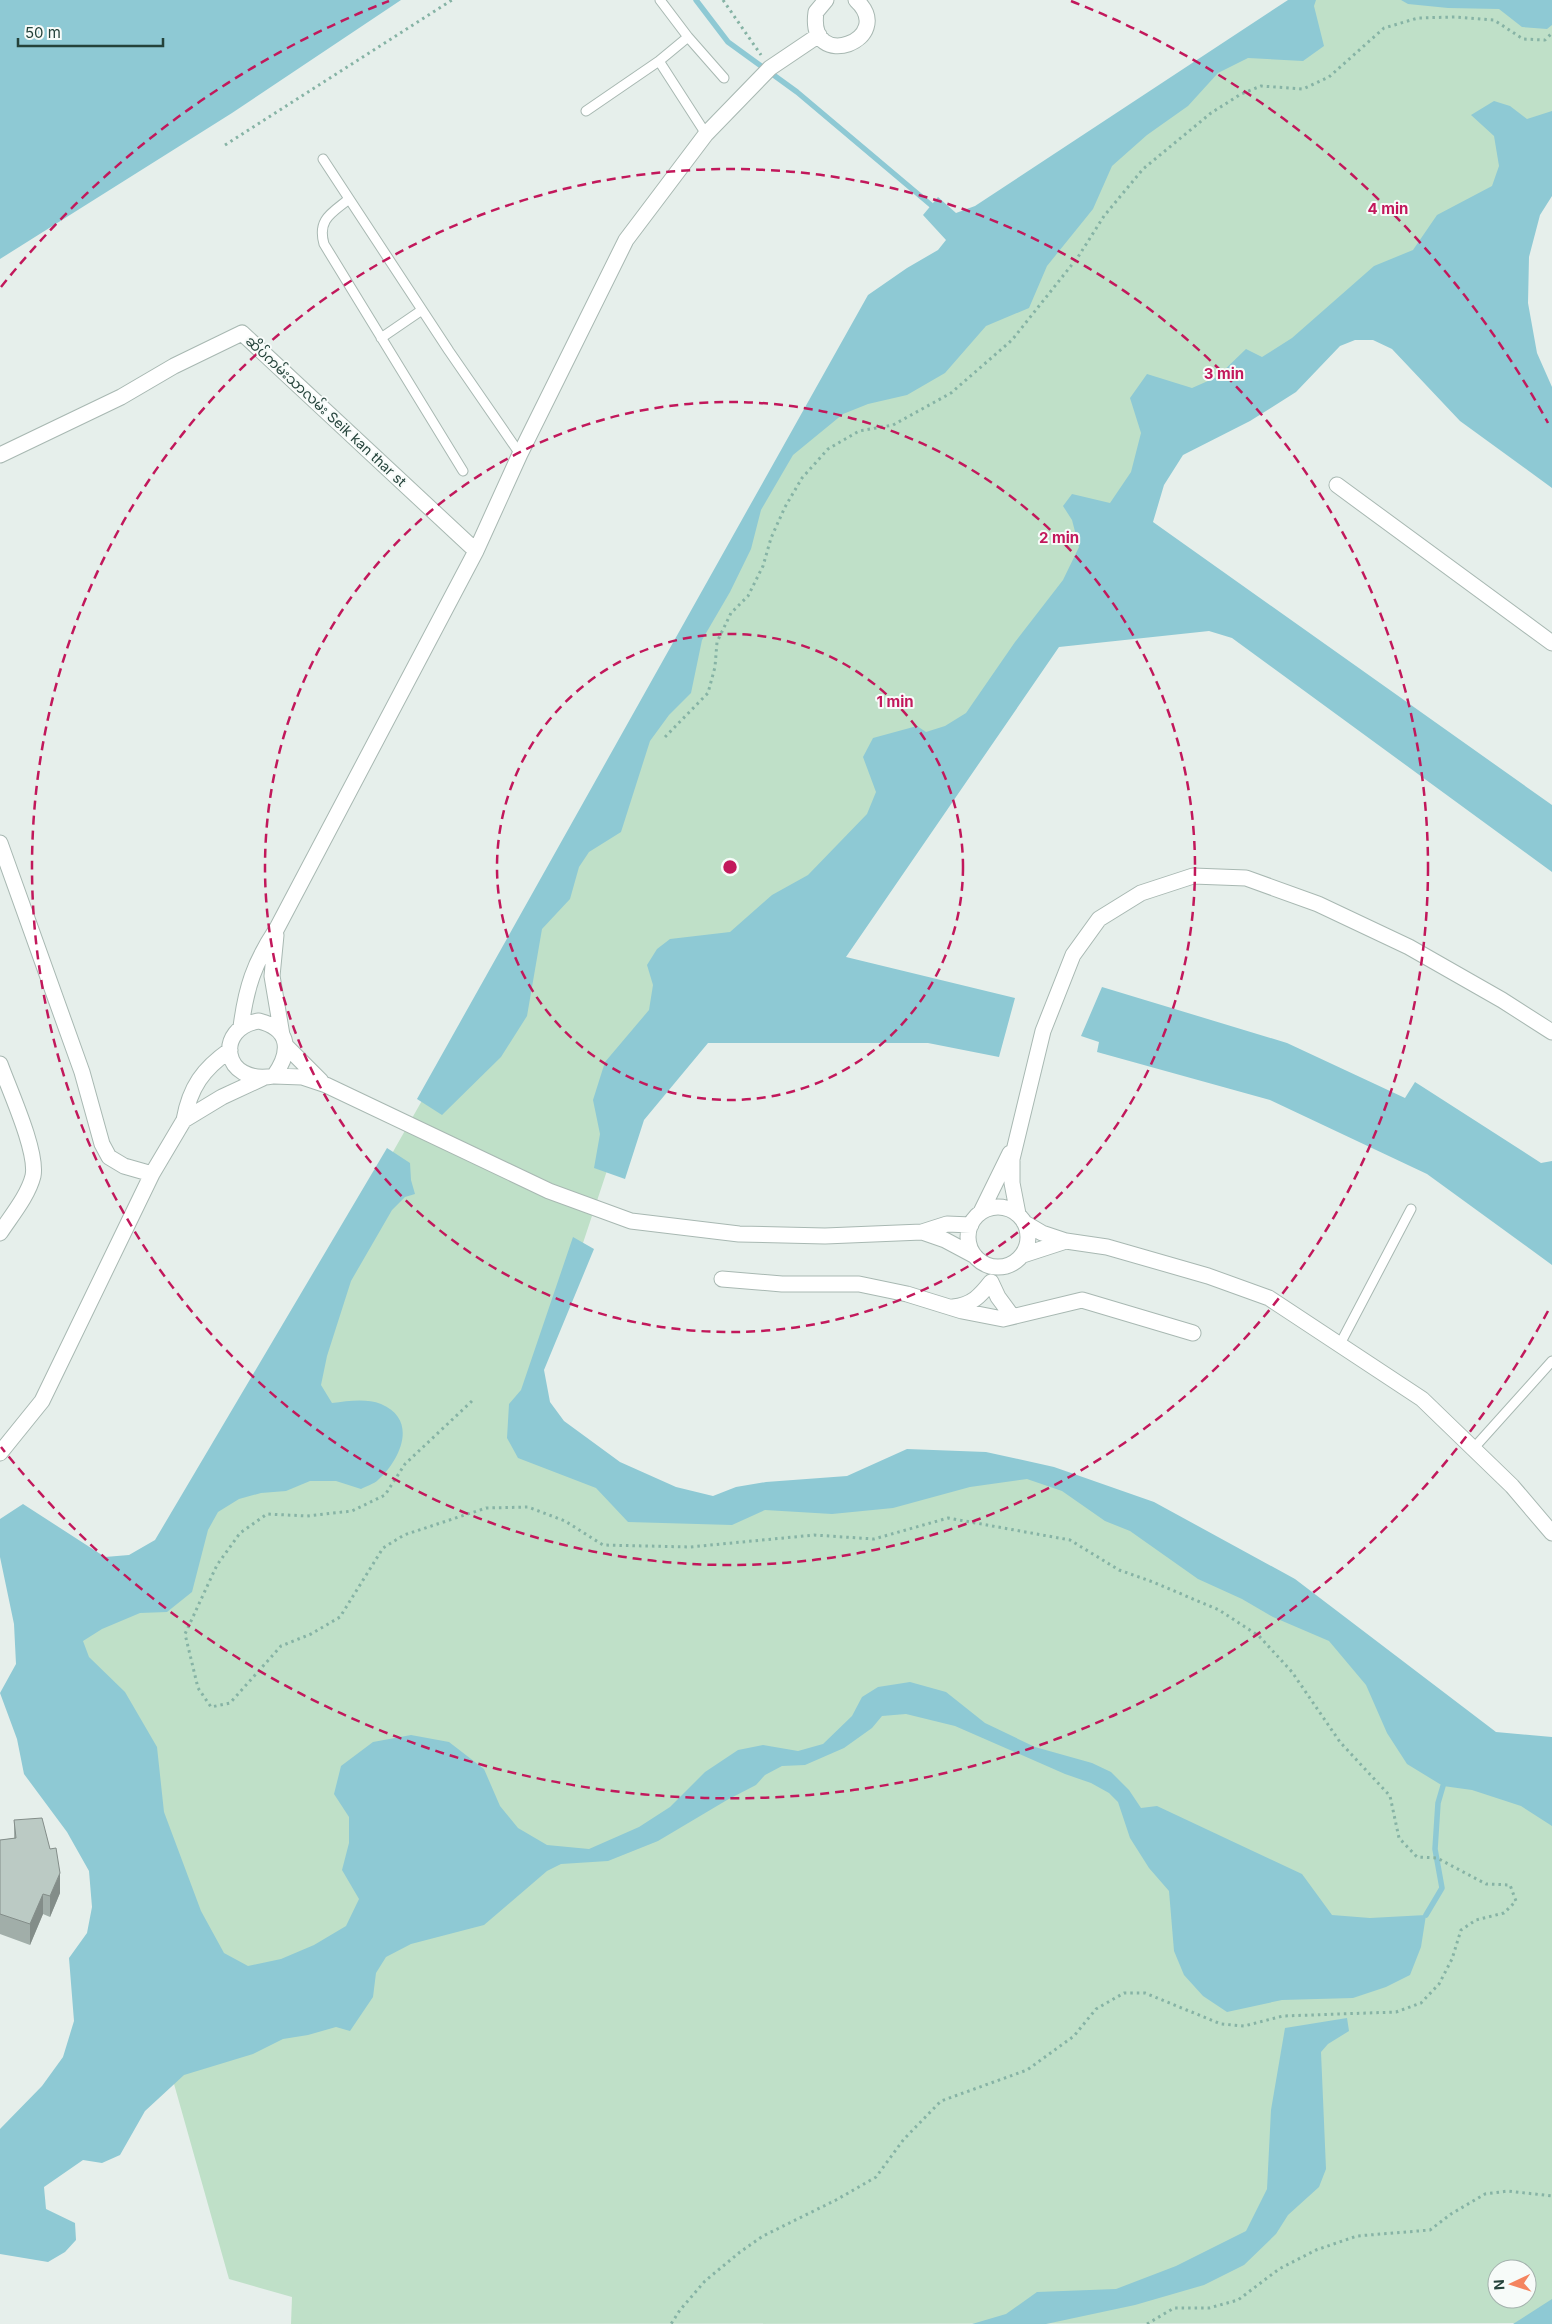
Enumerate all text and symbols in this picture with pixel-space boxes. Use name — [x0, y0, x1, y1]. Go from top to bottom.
scale bar — [18, 15, 162, 47]
text: 50 m — [25, 23, 61, 42]
text: 4 min — [1368, 199, 1408, 218]
street label: ဆိပ်ကမ်းသာလမ်း Seik kan thar st — [243, 331, 411, 490]
text: 3 min — [1204, 364, 1244, 383]
text: 2 min — [1039, 528, 1079, 547]
text: 1 min — [876, 692, 914, 711]
centre of rings — [721, 858, 739, 876]
north arrow — [1487, 2259, 1537, 2309]
text: N — [1490, 2279, 1507, 2291]

